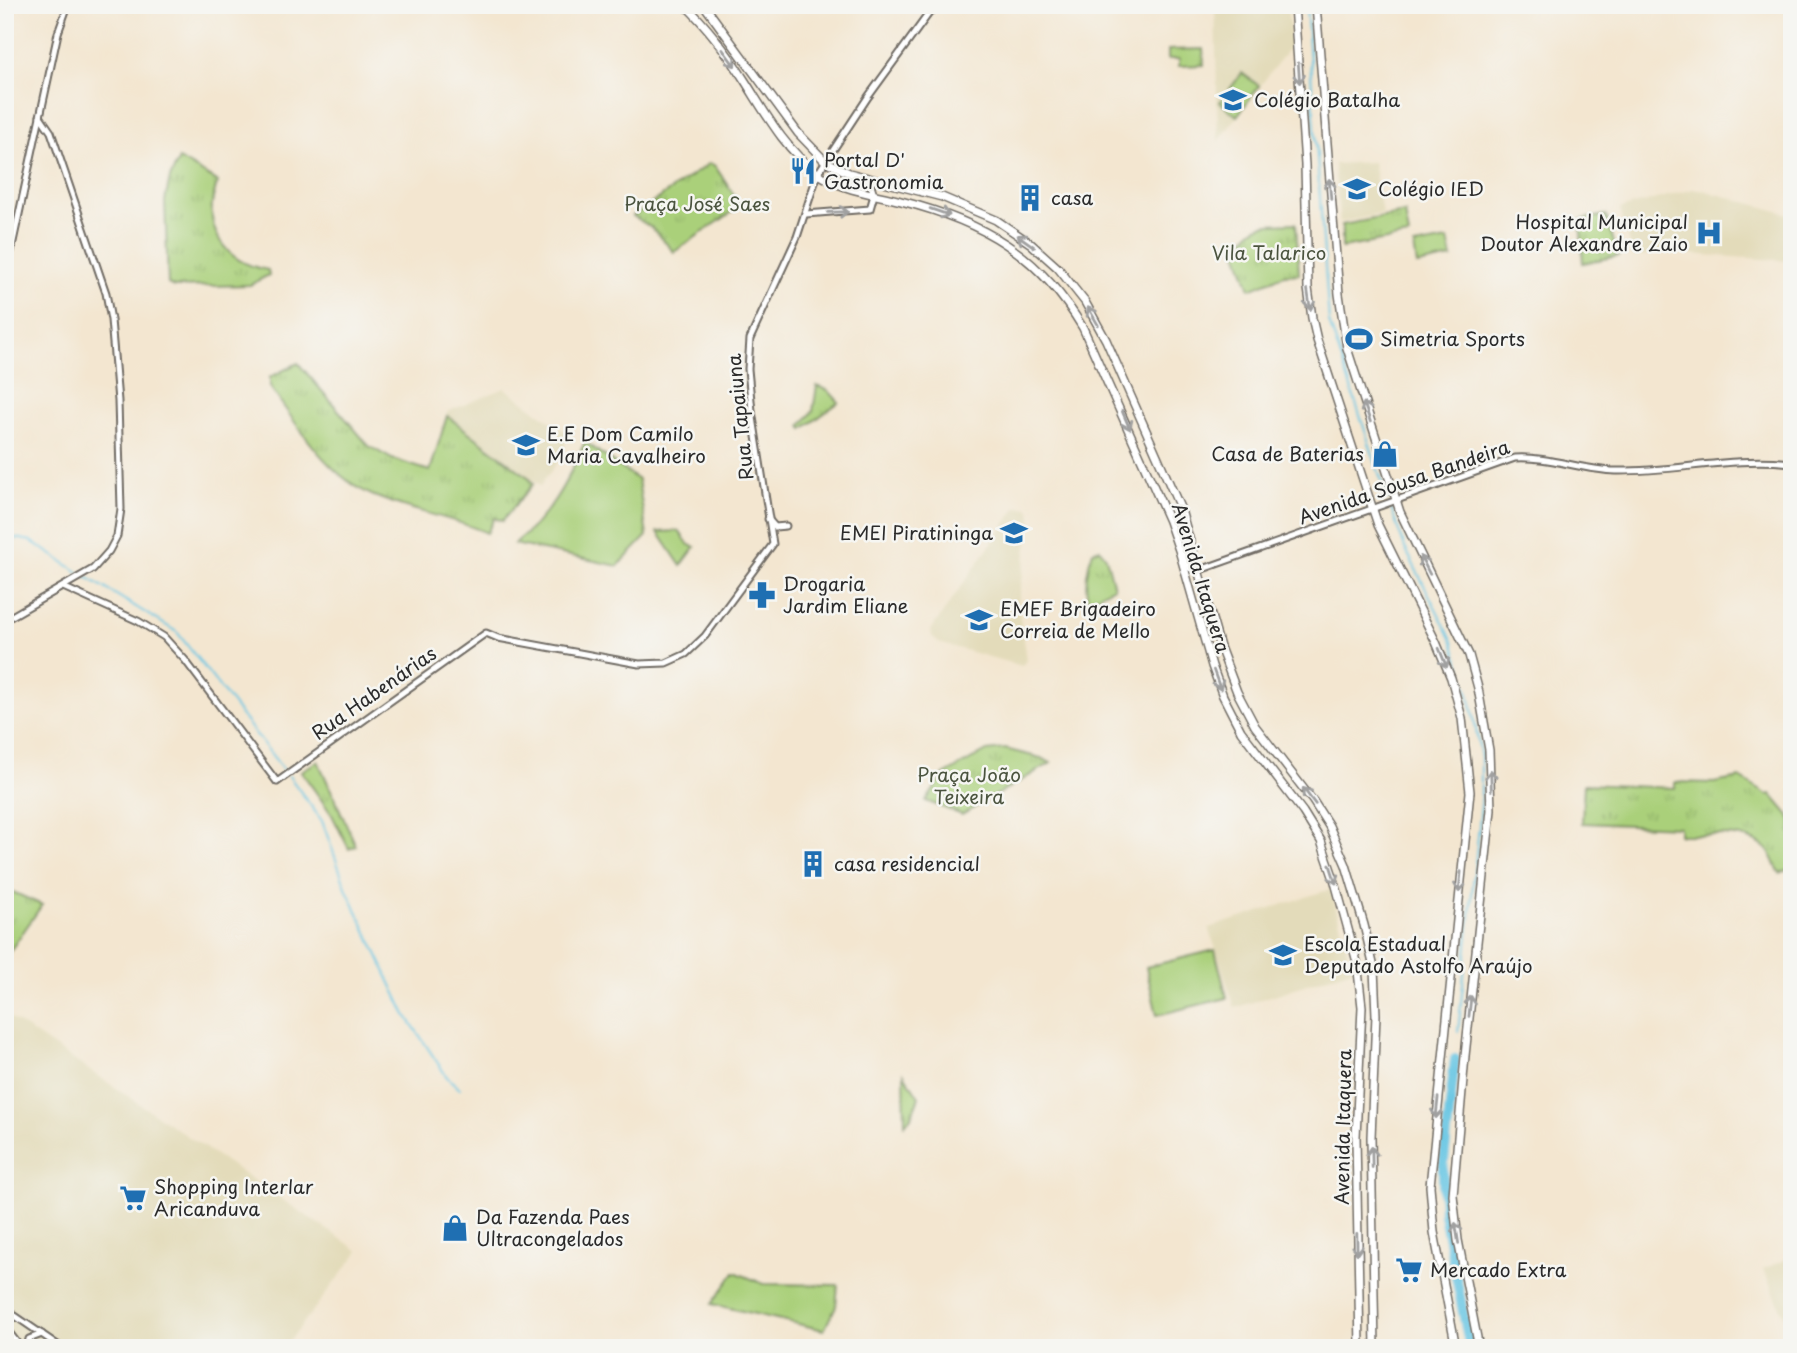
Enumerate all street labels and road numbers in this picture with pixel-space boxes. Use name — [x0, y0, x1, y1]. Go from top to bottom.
street label: Rua Tapaiuna — [718, 352, 760, 481]
street label: Avenida Sousa Bandeira — [1294, 432, 1513, 530]
street label: Avenida Itaquera — [1166, 499, 1238, 657]
street label: Rua Habenárias — [305, 639, 441, 746]
street label: Avenida Itaquera — [1327, 1048, 1357, 1205]

